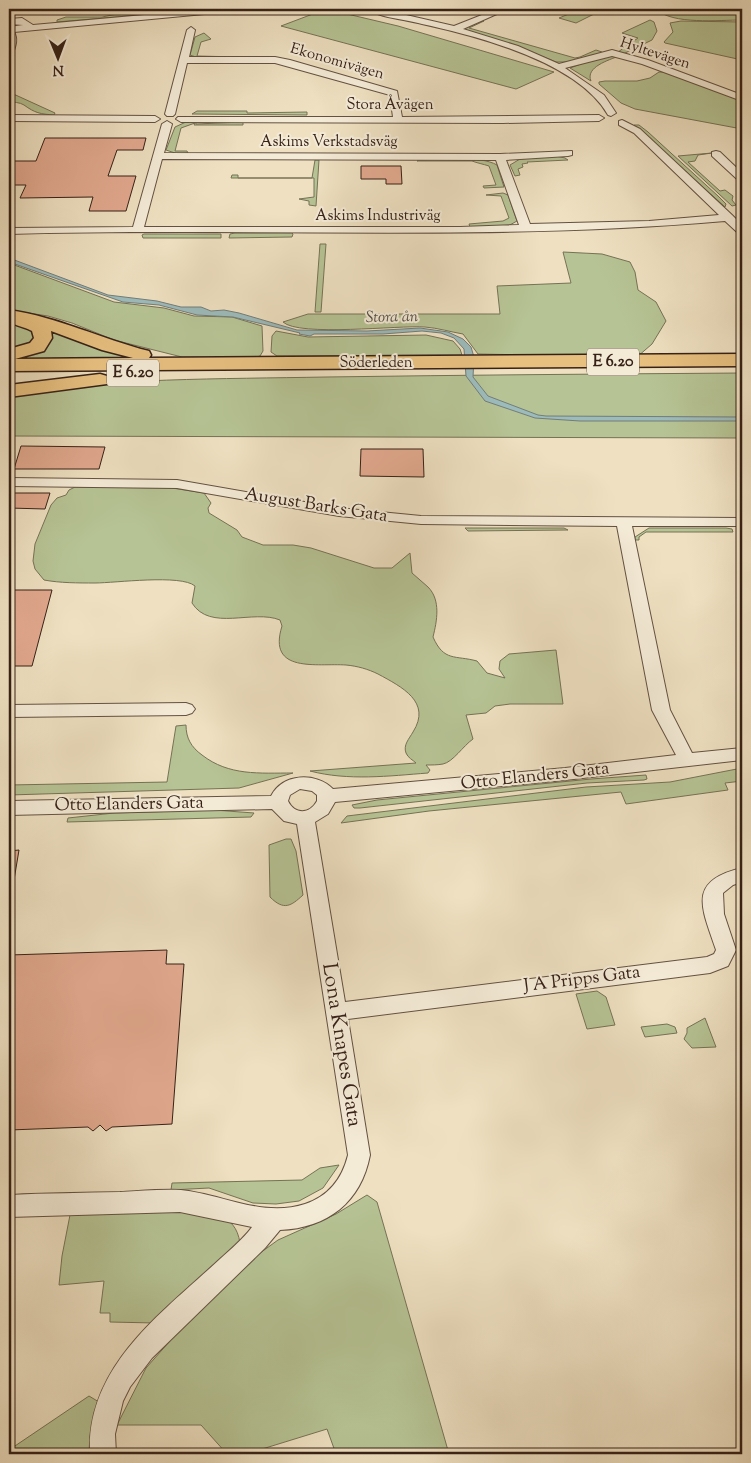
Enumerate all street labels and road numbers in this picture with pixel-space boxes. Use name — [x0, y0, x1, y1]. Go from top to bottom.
street label: Hyltevägen — [617, 33, 693, 75]
street label: Ekonomivägen — [288, 39, 386, 85]
street label: Stora Åvägen — [346, 94, 434, 116]
street label: Askims Verkstadsväg — [260, 132, 398, 153]
street label: Askims Industriväg — [315, 206, 441, 227]
road number: E 6.20 — [587, 348, 639, 376]
street label: Söderleden — [339, 353, 413, 374]
road number: E 6.20 — [107, 359, 159, 386]
street label: August Barks Gata — [243, 482, 389, 530]
street label: Otto Elanders Gata — [459, 756, 611, 798]
street label: Otto Elanders Gata — [54, 791, 204, 819]
street label: J A Pripps Gata — [521, 960, 642, 1000]
street label: Lona Knapes Gata — [313, 961, 369, 1129]

